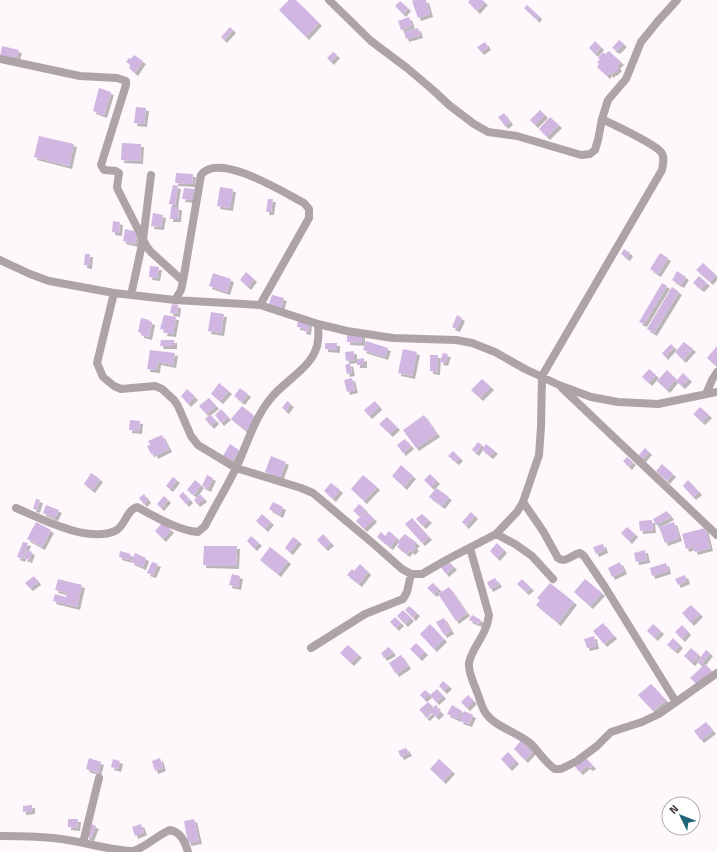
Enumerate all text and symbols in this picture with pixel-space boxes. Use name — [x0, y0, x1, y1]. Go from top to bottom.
north arrow — [661, 796, 701, 836]
text: N — [665, 801, 682, 817]

